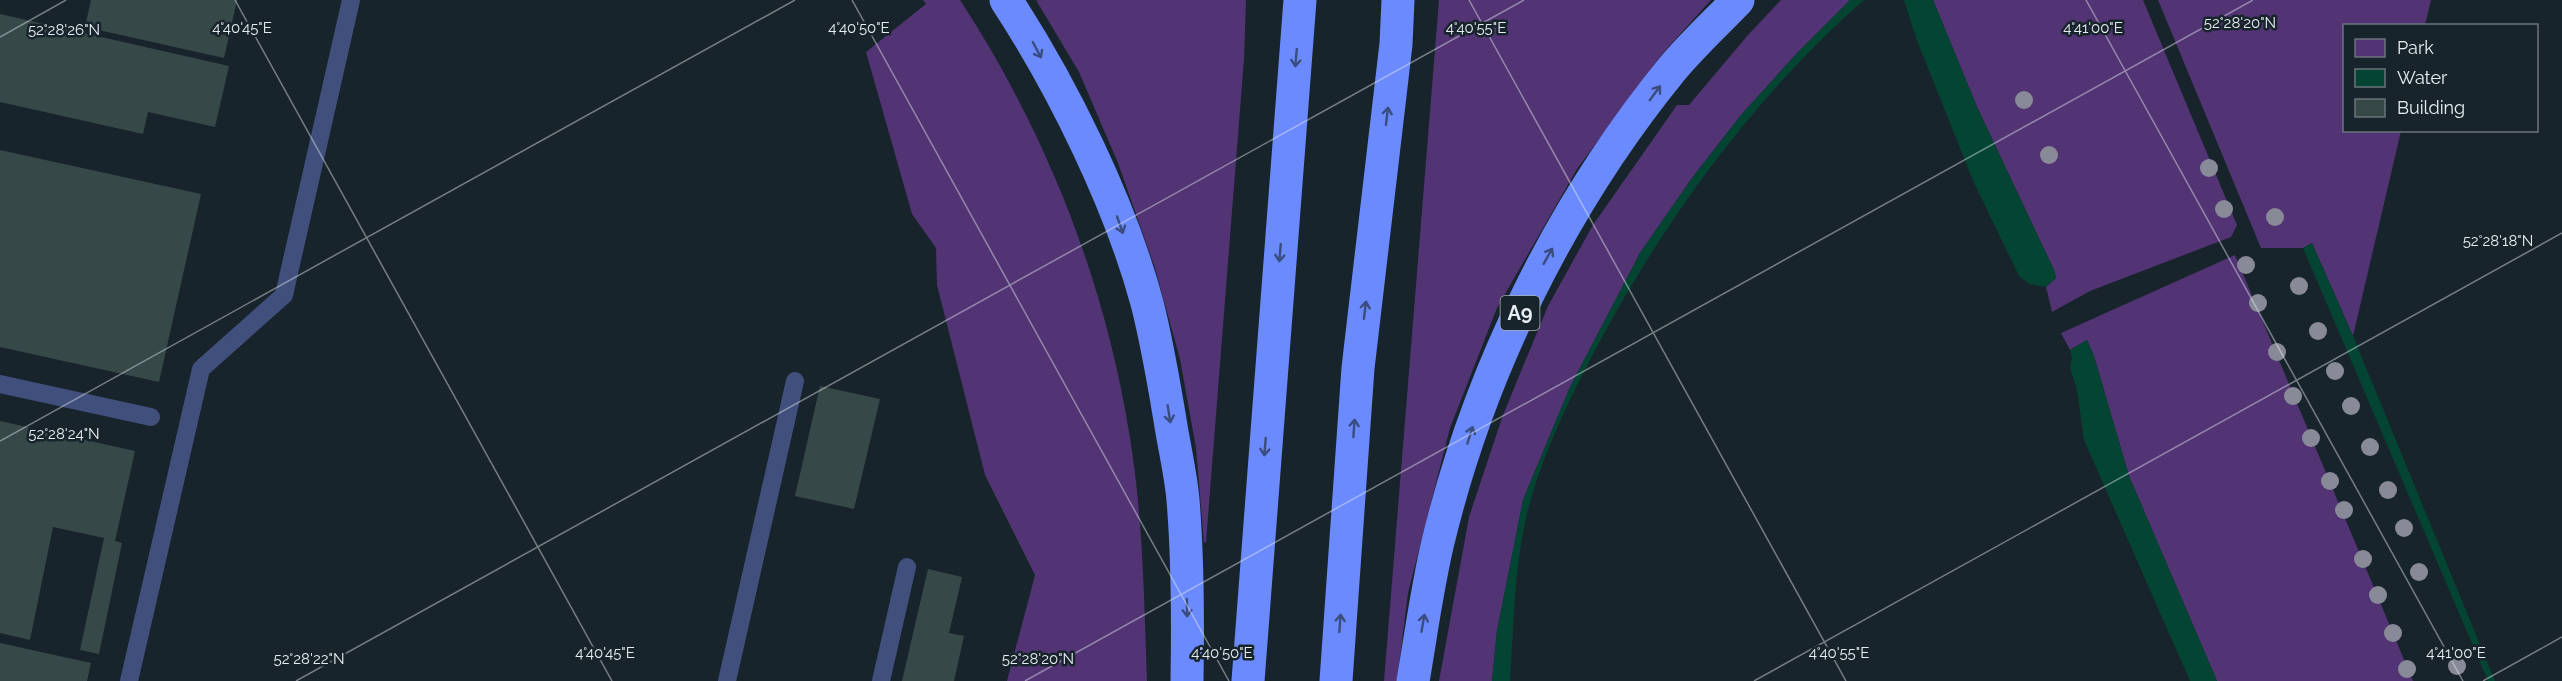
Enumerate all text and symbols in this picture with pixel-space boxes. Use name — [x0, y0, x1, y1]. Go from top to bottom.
text: 52°28'20"N — [2204, 14, 2276, 32]
text: 4°40'45"E — [212, 19, 272, 37]
text: 4°40'50"E — [828, 19, 890, 37]
text: 4°40'55"E — [1446, 19, 1506, 37]
text: 4°41'00"E — [2063, 19, 2123, 37]
text: 52°28'26"N — [28, 21, 100, 39]
legend — [2343, 24, 2538, 132]
text: Park — [2397, 37, 2434, 58]
one-way arrow — [1031, 40, 1043, 58]
one-way arrow — [1290, 48, 1301, 68]
text: Water — [2397, 67, 2448, 88]
one-way arrow — [1649, 86, 1661, 102]
text: Building — [2397, 97, 2465, 118]
one-way arrow — [1382, 107, 1393, 126]
one-way arrow — [1116, 216, 1127, 234]
text: 52°28'18"N — [2463, 232, 2533, 250]
one-way arrow — [1275, 242, 1286, 262]
one-way arrow — [1542, 248, 1554, 265]
road number: A9 — [1500, 296, 1540, 330]
one-way arrow — [1359, 300, 1370, 320]
one-way arrow — [1164, 403, 1175, 423]
one-way arrow — [1348, 419, 1359, 439]
text: 52°28'24"N — [28, 425, 100, 443]
one-way arrow — [1465, 425, 1476, 444]
one-way arrow — [1259, 437, 1270, 457]
one-way arrow — [1182, 597, 1193, 617]
one-way arrow — [1335, 613, 1346, 633]
one-way arrow — [1418, 614, 1429, 634]
text: 4°40'45"E — [575, 644, 635, 662]
text: 4°40'50"E — [1191, 644, 1253, 662]
text: 4°40'55"E — [1809, 644, 1869, 662]
text: 4°41'00"E — [2426, 644, 2486, 662]
text: 52°28'22"N — [274, 650, 345, 668]
text: 52°28'20"N — [1002, 650, 1074, 668]

